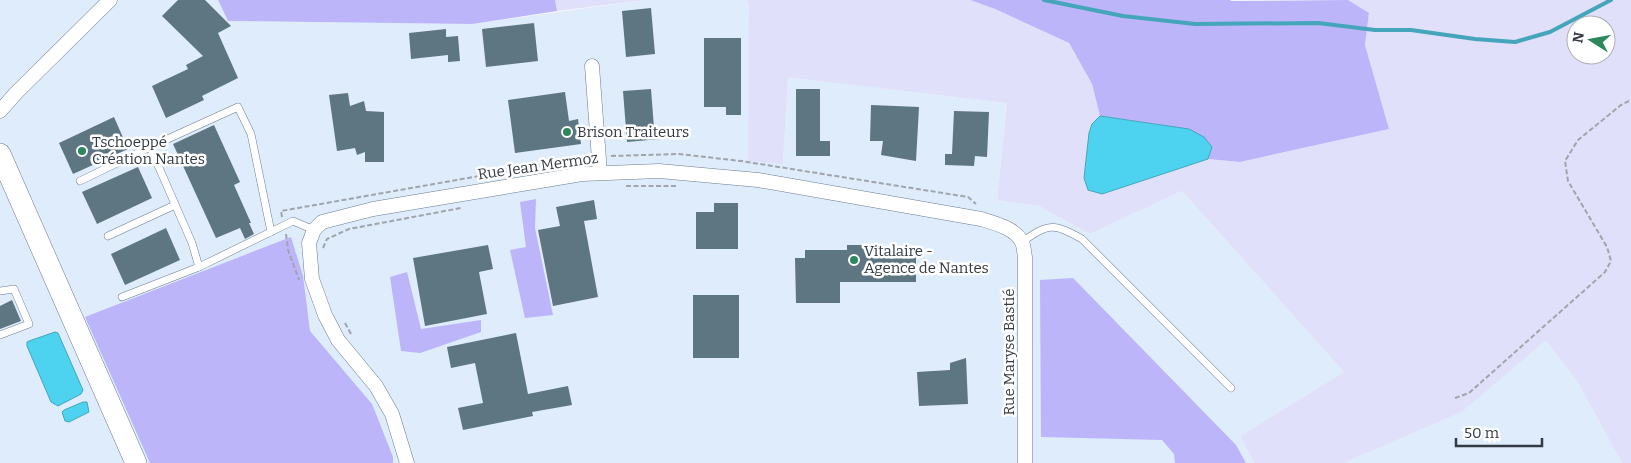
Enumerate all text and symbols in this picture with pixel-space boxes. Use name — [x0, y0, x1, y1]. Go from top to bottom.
north arrow — [1566, 15, 1616, 65]
text: N — [1569, 31, 1588, 45]
place label: Brison Traiteurs — [577, 123, 689, 141]
marker: Brison Traiteurs — [561, 126, 573, 138]
place label: Tschoeppé Création Nantes — [92, 133, 205, 168]
marker: Tschoeppé Création Nantes — [76, 145, 88, 157]
street label: Rue Jean Mermoz — [476, 149, 600, 183]
place label: Vitalaire - Agence de Nantes — [864, 242, 989, 277]
marker: Vitalaire - Agence de Nantes — [848, 254, 860, 266]
street label: Rue Maryse Bastié — [1000, 288, 1018, 416]
scale bar — [1456, 416, 1542, 448]
text: 50 m — [1464, 424, 1500, 442]

